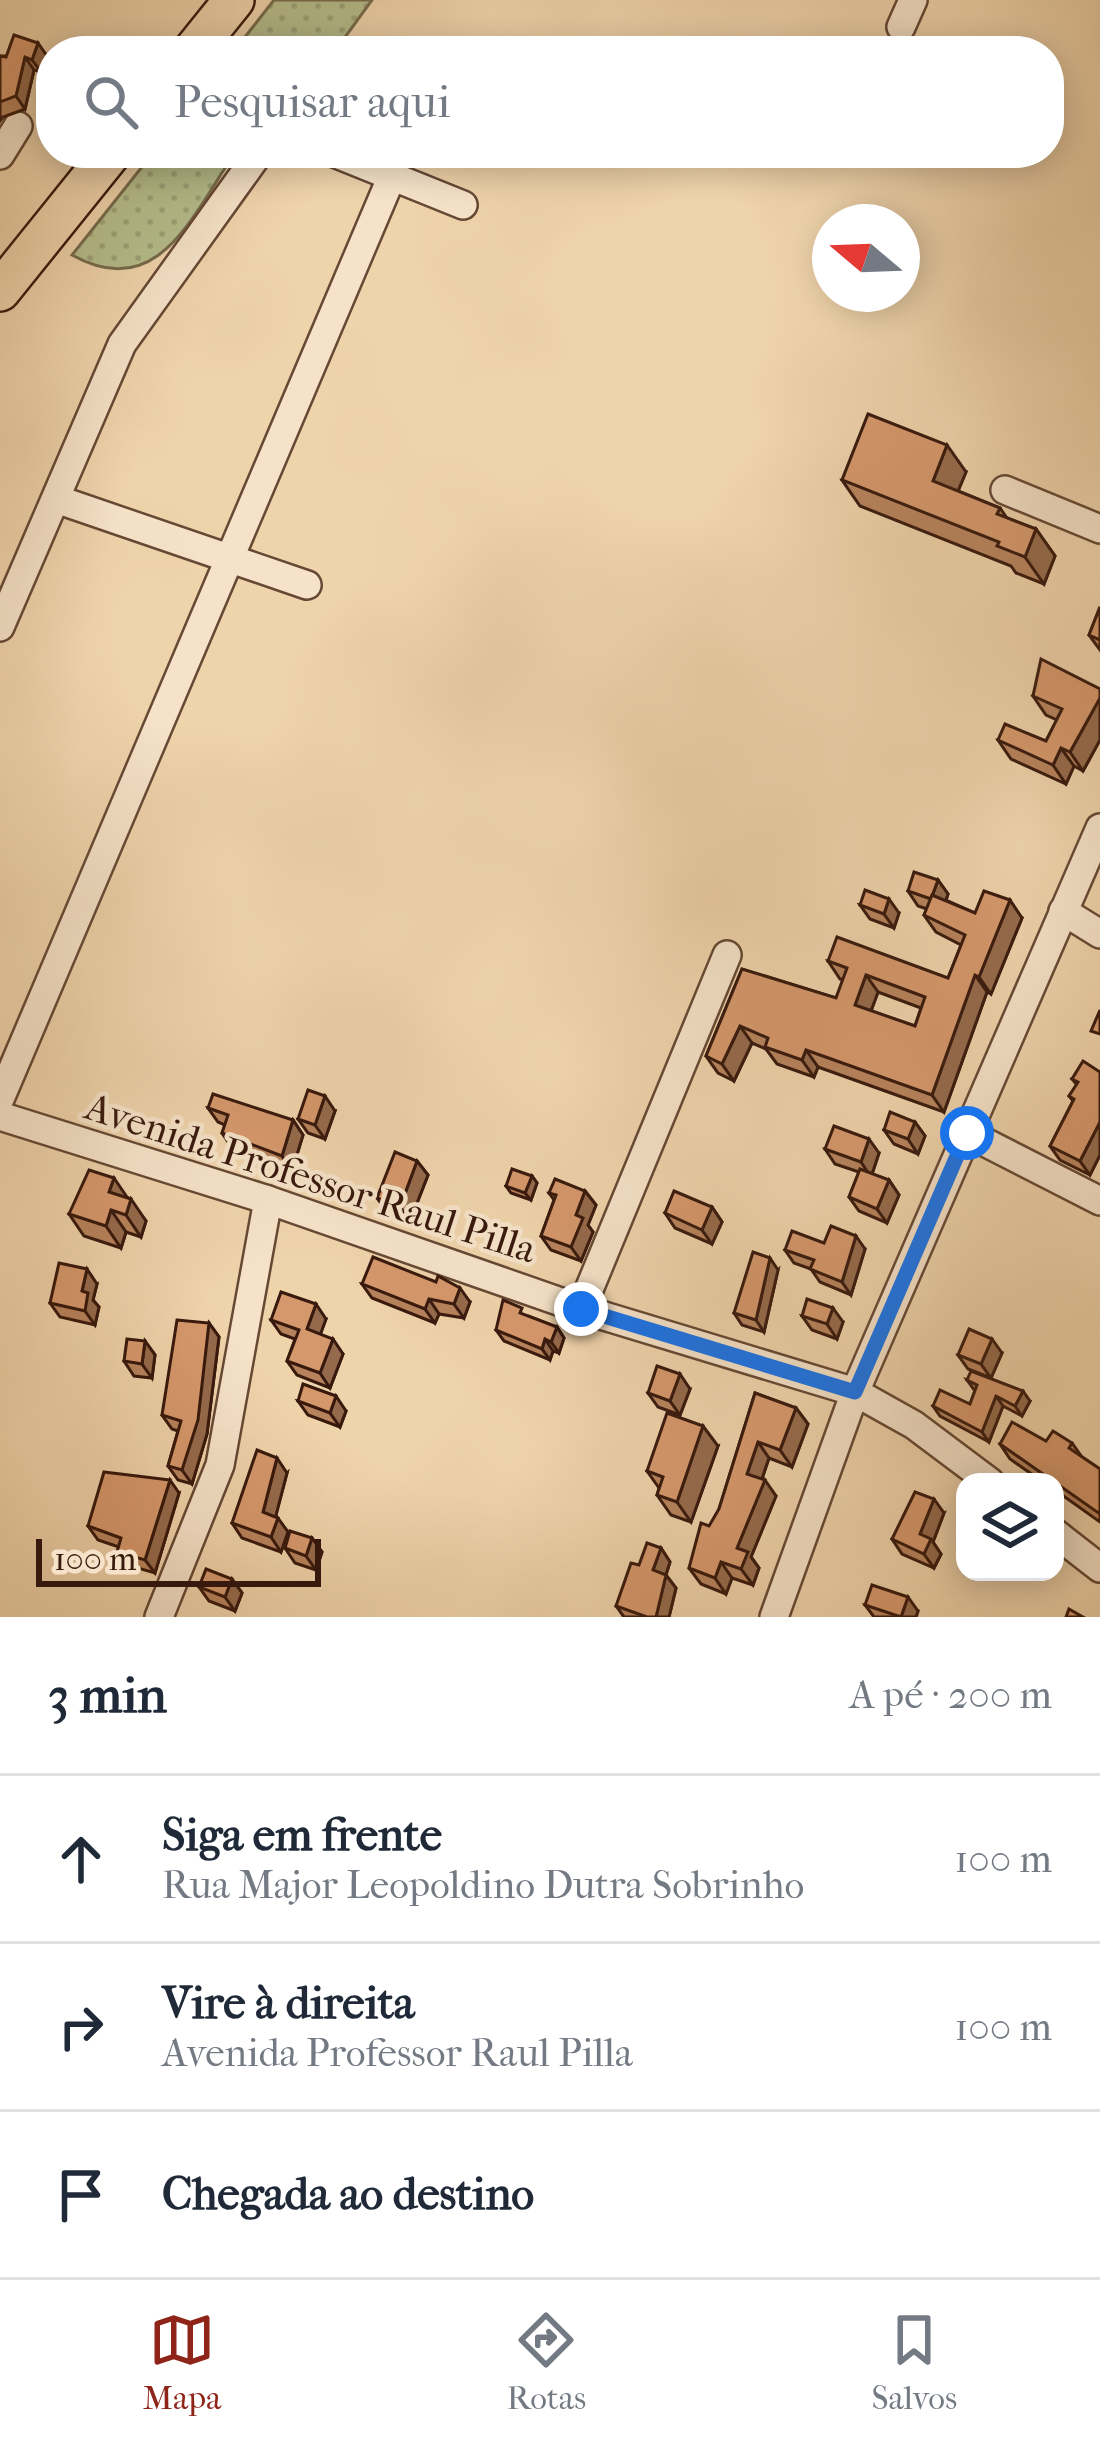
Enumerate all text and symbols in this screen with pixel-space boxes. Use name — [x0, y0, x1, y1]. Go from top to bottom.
search box — [36, 36, 1064, 168]
icon: search — [78, 69, 144, 135]
text: Pesquisar aqui — [174, 76, 450, 129]
north arrow — [812, 204, 920, 312]
street label: Avenida Professor Raul Pilla — [78, 1083, 543, 1273]
route start — [940, 1106, 994, 1160]
route end — [554, 1282, 608, 1336]
map controls — [956, 1473, 1064, 1581]
button: layers — [956, 1473, 1064, 1581]
scale bar — [36, 1533, 321, 1586]
text: 100 m — [54, 1540, 137, 1579]
text: 3 min — [48, 1665, 167, 1725]
text: A pé · 200 m — [849, 1672, 1052, 1718]
text: Siga em frente — [162, 1809, 442, 1862]
icon: ahead — [48, 1826, 114, 1892]
text: 100 m — [954, 1836, 1052, 1882]
text: Rua Major Leopoldino Dutra Sobrinho — [162, 1862, 804, 1908]
text: Vire à direita — [162, 1977, 415, 2030]
icon: right — [48, 1994, 114, 2060]
text: 100 m — [954, 2004, 1052, 2050]
text: Avenida Professor Raul Pilla — [162, 2030, 633, 2076]
icon: arrive — [48, 2162, 114, 2228]
text: Chegada ao destino — [162, 2168, 534, 2221]
tab: Mapa — [143, 2307, 221, 2418]
tab: Rotas — [507, 2307, 586, 2418]
tab: Salvos — [872, 2307, 957, 2418]

